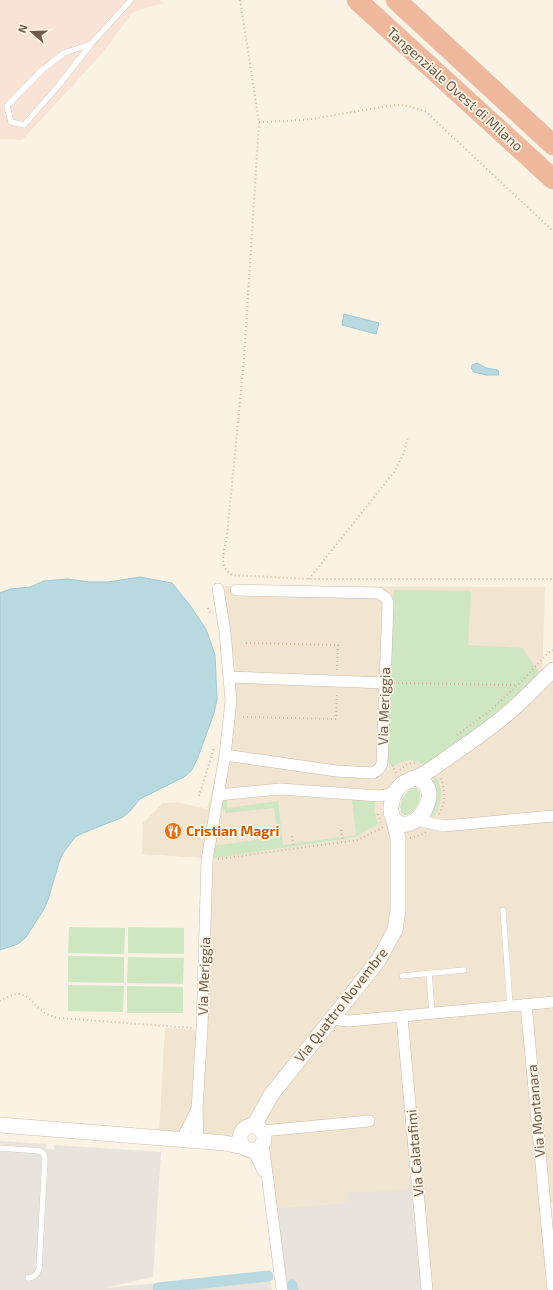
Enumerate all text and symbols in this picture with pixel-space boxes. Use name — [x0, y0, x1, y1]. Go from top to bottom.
north arrow — [12, 12, 52, 52]
text: N — [15, 22, 30, 34]
street label: Tangenziale Ovest di Milano — [384, 23, 527, 154]
street label: Via Meriggia — [374, 666, 393, 745]
restaurant icon: Cristian Magri — [163, 821, 183, 841]
place label: Cristian Magri — [186, 822, 279, 839]
street label: Via Meriggia — [194, 936, 213, 1015]
street label: Via Quattro Novembre — [291, 944, 391, 1065]
street label: Via Montanara — [523, 1064, 548, 1158]
street label: Via Calatafimi — [402, 1109, 427, 1197]

